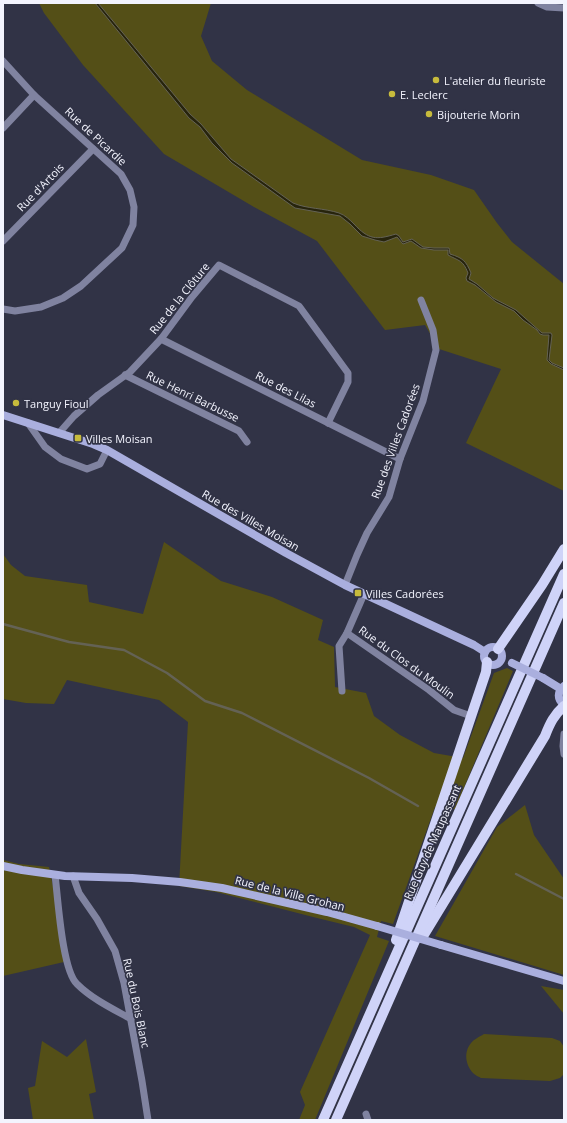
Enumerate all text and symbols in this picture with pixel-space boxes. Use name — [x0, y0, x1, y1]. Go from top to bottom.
place label: L'atelier du fleuriste — [444, 73, 546, 88]
marker: L'atelier du fleuriste — [431, 75, 441, 85]
place label: E. Leclerc — [400, 87, 448, 102]
marker: E. Leclerc — [387, 89, 397, 99]
street label: Rue de Picardie — [62, 103, 130, 169]
place label: Bijouterie Morin — [437, 107, 520, 122]
marker: Bijouterie Morin — [424, 109, 434, 119]
street label: Rue d'Artois — [13, 160, 67, 214]
street label: Rue de la Clôture — [146, 259, 212, 337]
street label: Rue Henri Barbusse — [144, 367, 242, 425]
street label: Rue des Lilas — [253, 367, 319, 411]
street label: Rue des Villes Cadorées — [367, 381, 423, 501]
place label: Tanguy Fioul — [24, 396, 89, 411]
marker: Tanguy Fioul — [11, 398, 21, 408]
place label: Villes Moisan — [86, 431, 153, 446]
marker: Villes Moisan — [73, 433, 83, 443]
street label: Rue des Villes Moisan — [200, 486, 302, 554]
place label: Villes Cadorées — [366, 586, 444, 601]
marker: Villes Cadorées — [353, 588, 363, 598]
street label: Rue du Clos du Moulin — [356, 622, 458, 702]
street label: Rue Guy de Maupassant — [400, 782, 464, 902]
street label: Rue de la Ville Grohan — [234, 872, 346, 914]
street label: Rue du Bois Blanc — [120, 957, 154, 1049]

